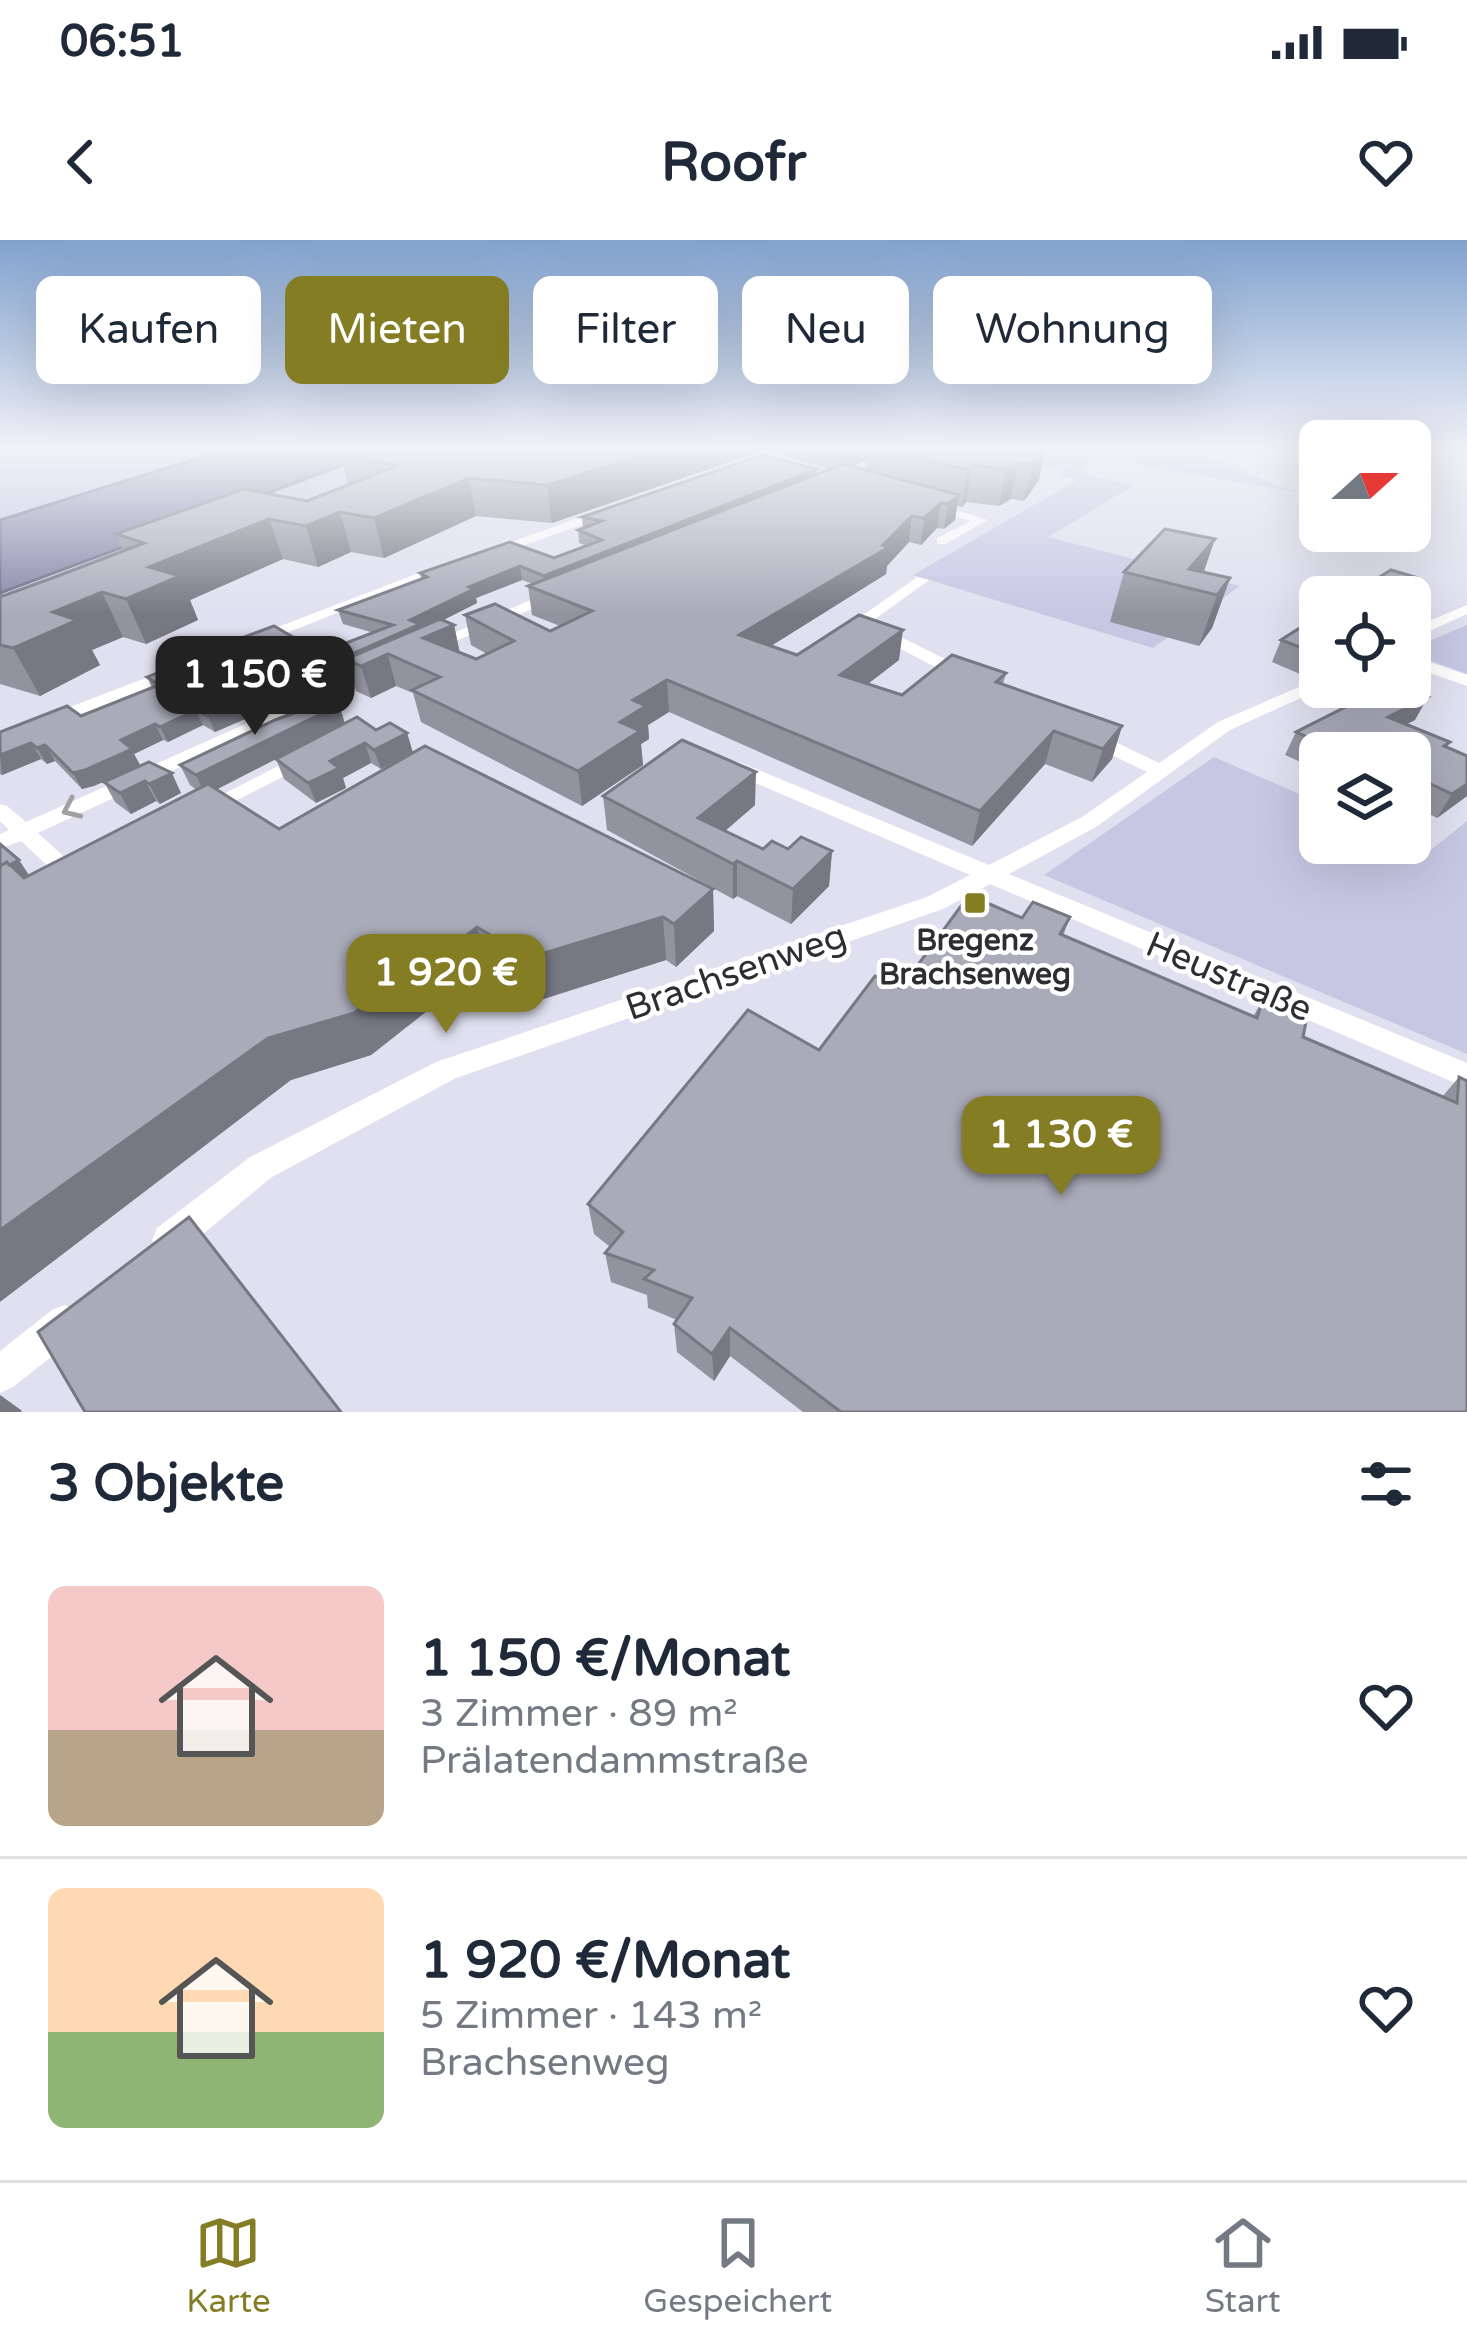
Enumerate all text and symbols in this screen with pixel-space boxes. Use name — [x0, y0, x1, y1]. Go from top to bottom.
text: 06:51 — [60, 15, 185, 69]
icon: back — [48, 129, 114, 195]
icon: heart — [1353, 129, 1419, 195]
text: Roofr — [661, 130, 806, 195]
chip: Kaufen — [36, 276, 261, 384]
chip: Mieten — [285, 276, 509, 384]
chip: Filter — [533, 276, 718, 384]
chip: Neu — [742, 276, 909, 384]
chip: Wohnung — [933, 276, 1212, 384]
north arrow — [1299, 420, 1431, 552]
map controls — [1299, 420, 1431, 864]
button: locate — [1299, 576, 1431, 708]
pin: 1 150 € — [144, 636, 366, 738]
text: 1 150 € — [183, 651, 327, 698]
button: layers — [1299, 732, 1431, 864]
one-way arrow — [62, 794, 84, 818]
marker: Bregenz Brachsenweg — [962, 890, 988, 916]
street label: Brachsenweg — [620, 914, 852, 1030]
place label: Bregenz Brachsenweg — [879, 922, 1071, 993]
street label: Heustraße — [1140, 923, 1318, 1031]
pin: 1 920 € — [335, 934, 557, 1036]
text: 1 920 € — [374, 949, 518, 996]
pin: 1 130 € — [950, 1096, 1172, 1198]
text: 1 130 € — [989, 1111, 1133, 1158]
icon: filters — [1353, 1451, 1419, 1517]
text: 3 Objekte — [48, 1453, 284, 1515]
text: 1 150 €/Monat — [420, 1628, 790, 1690]
icon: home — [144, 1634, 288, 1778]
icon: heart — [1353, 1673, 1419, 1739]
text: 3 Zimmer · 89 m² — [420, 1690, 738, 1737]
text: Prälatendammstraße — [420, 1737, 809, 1784]
text: 1 920 €/Monat — [420, 1930, 790, 1992]
icon: home — [144, 1936, 288, 2080]
icon: heart — [1353, 1975, 1419, 2041]
text: 5 Zimmer · 143 m² — [420, 1992, 762, 2039]
text: Brachsenweg — [420, 2039, 670, 2086]
tab: Karte — [186, 2210, 271, 2321]
tab: Gespeichert — [643, 2210, 832, 2321]
tab: Start — [1205, 2210, 1281, 2321]

